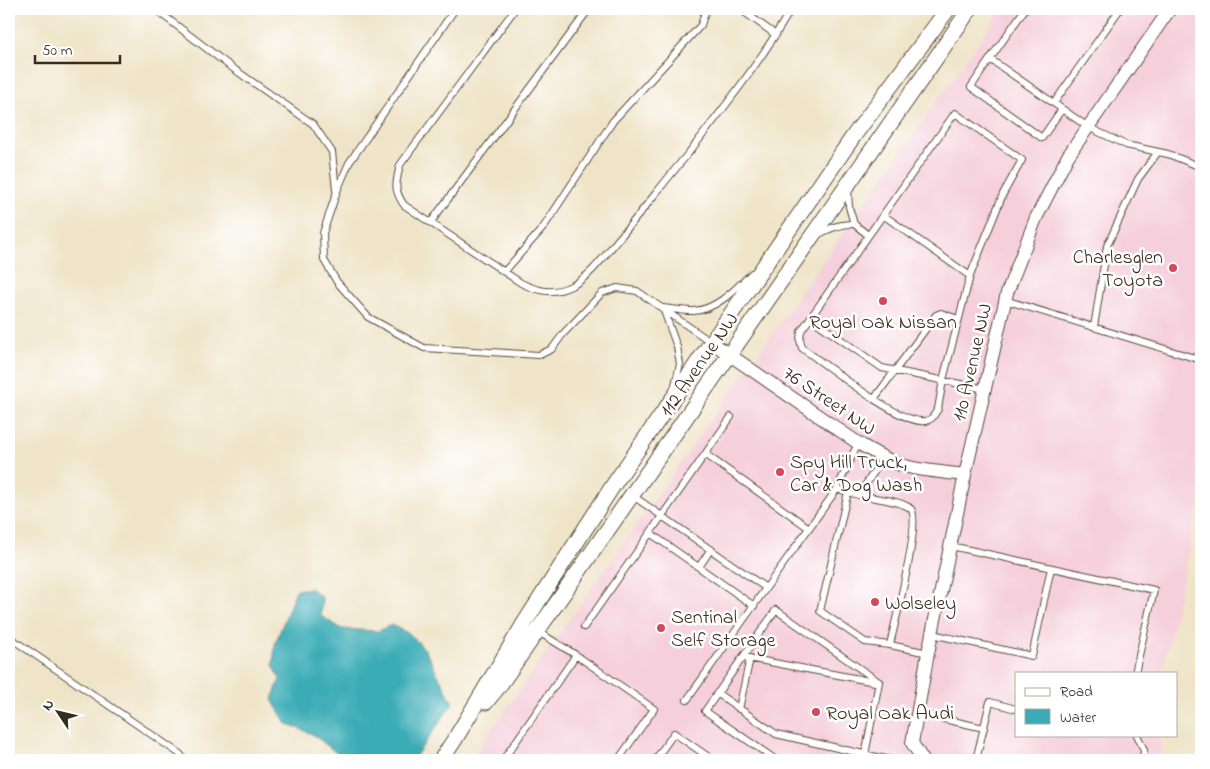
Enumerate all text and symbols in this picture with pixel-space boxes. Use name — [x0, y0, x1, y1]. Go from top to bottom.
scale bar — [35, 32, 120, 64]
text: 50 m — [42, 40, 73, 62]
place label: Charlesglen Toyota — [1073, 244, 1163, 296]
marker: Charlesglen Toyota — [1167, 262, 1179, 274]
marker: Royal Oak Nissan — [877, 295, 889, 307]
street label: 110 Avenue NW — [946, 301, 1001, 424]
street label: 112 Avenue NW — [653, 307, 747, 424]
place label: Royal Oak Nissan — [809, 309, 957, 338]
street label: 76 Street NW — [776, 360, 881, 444]
place label: Spy Hill Truck, Car & Dog Wash — [790, 449, 922, 502]
marker: Spy Hill Truck, Car & Dog Wash — [774, 466, 786, 478]
place label: Wolseley — [885, 590, 956, 619]
marker: Wolseley — [869, 596, 881, 608]
place label: Sentinal Self Storage — [671, 604, 775, 657]
marker: Sentinal Self Storage — [655, 622, 667, 634]
legend — [1015, 672, 1178, 736]
text: Road — [1060, 681, 1093, 703]
north arrow — [32, 686, 82, 736]
text: N — [37, 696, 60, 715]
place label: Royal Oak Audi — [826, 700, 954, 729]
marker: Royal Oak Audi — [810, 706, 822, 718]
text: Water — [1060, 707, 1096, 729]

